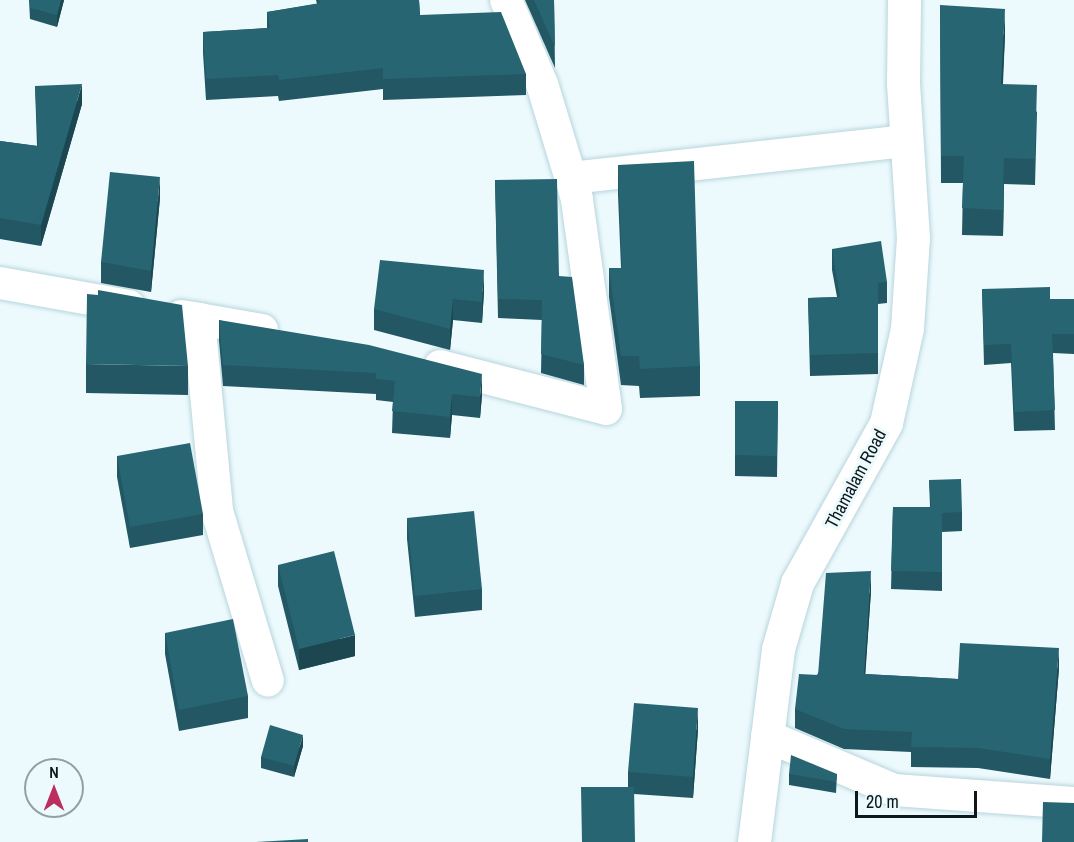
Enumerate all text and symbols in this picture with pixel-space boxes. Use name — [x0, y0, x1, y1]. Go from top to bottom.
street label: Thamalam Road — [821, 426, 891, 532]
north arrow — [24, 758, 84, 818]
text: N — [49, 761, 59, 783]
scale bar — [858, 779, 980, 817]
text: 20 m — [866, 789, 899, 814]

